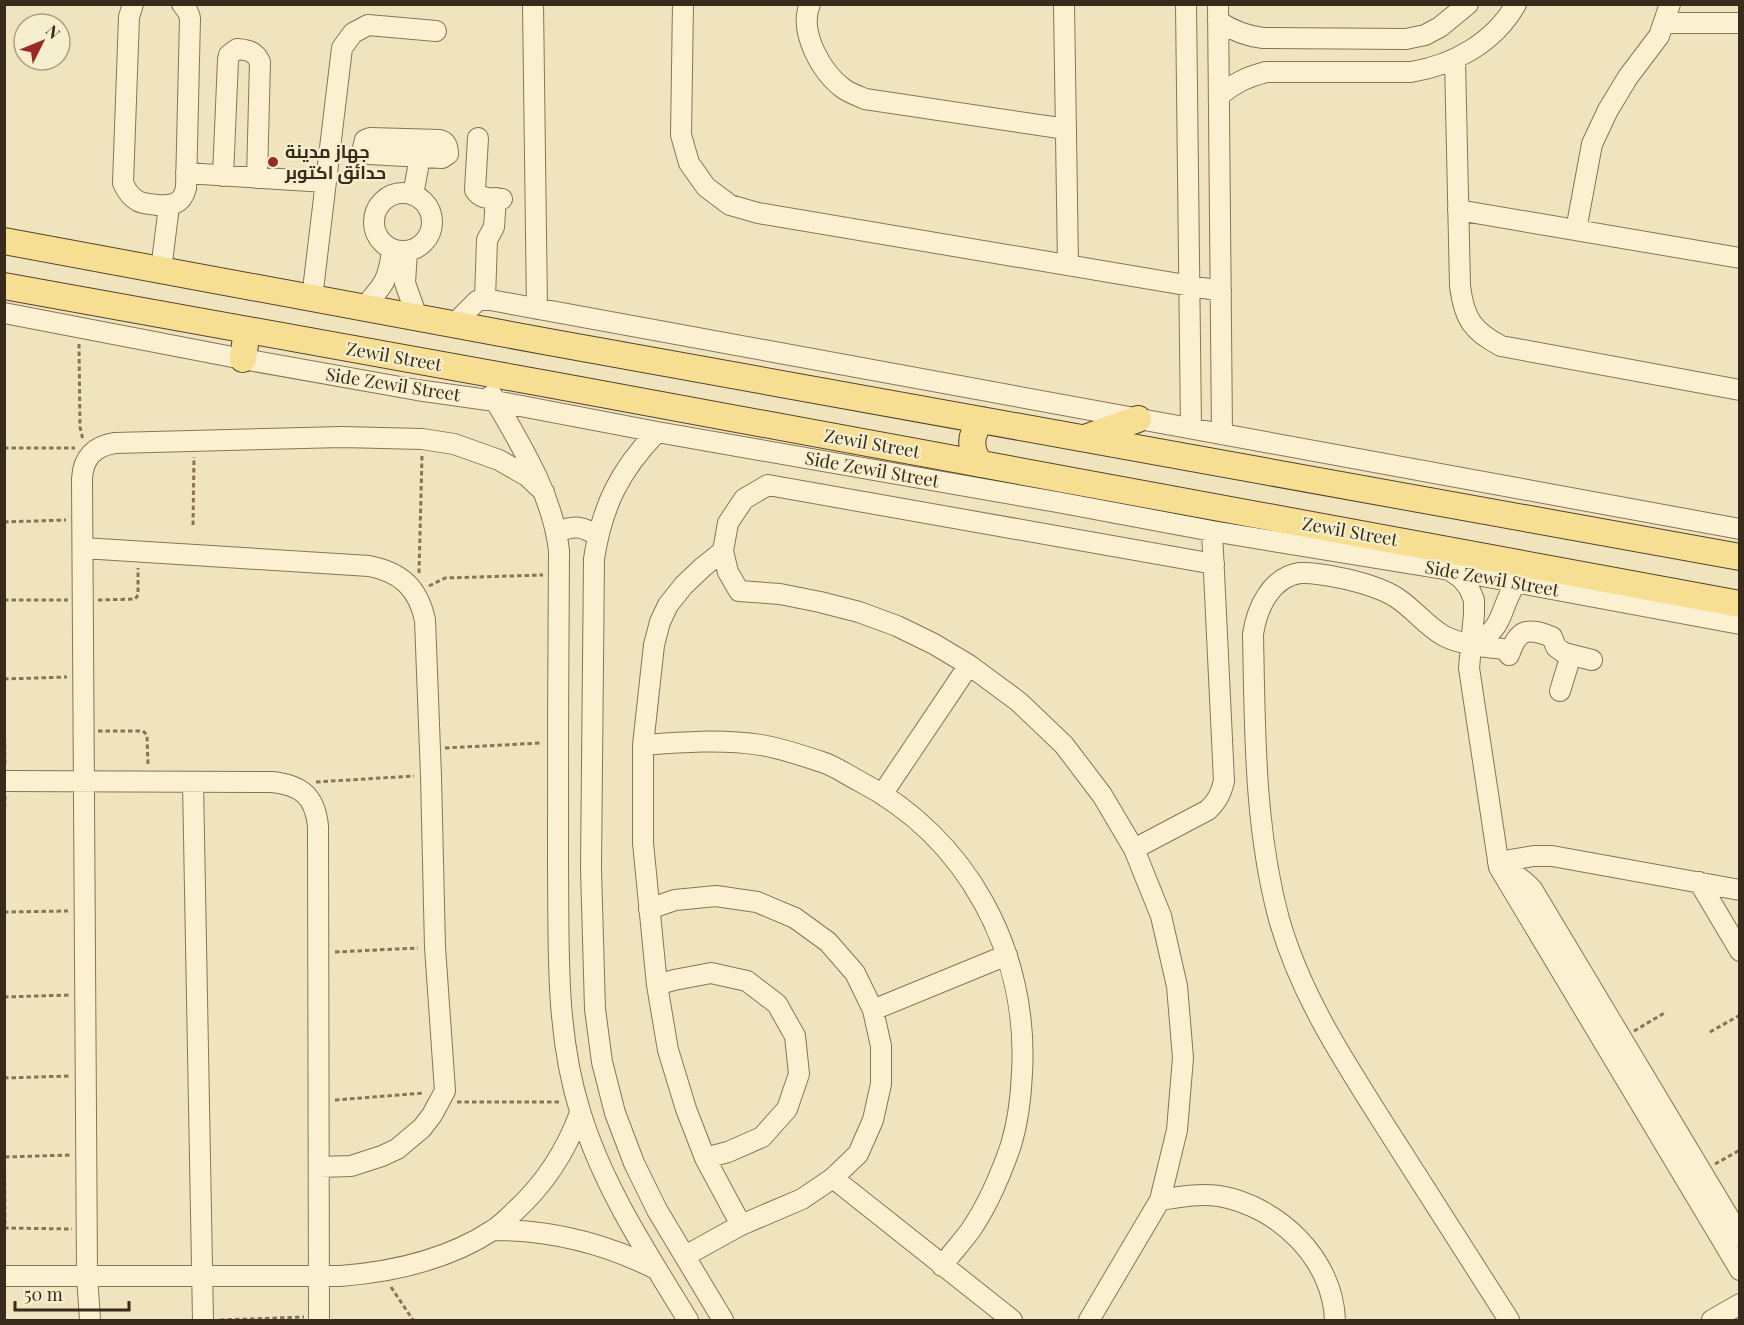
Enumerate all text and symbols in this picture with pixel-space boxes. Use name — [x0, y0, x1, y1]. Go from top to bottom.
north arrow — [12, 12, 72, 72]
text: N — [42, 20, 65, 43]
place label: جهاز مدينة حدائق اكتوبر — [284, 139, 386, 184]
marker: جهاز مدينة حدائق اكتوبر — [266, 155, 280, 169]
street label: Zewil Street — [344, 336, 445, 376]
street label: Side Zewil Street — [324, 362, 463, 407]
street label: Zewil Street — [822, 423, 923, 463]
street label: Side Zewil Street — [803, 445, 942, 493]
street label: Zewil Street — [1300, 511, 1401, 551]
street label: Side Zewil Street — [1423, 554, 1562, 602]
scale bar — [15, 1274, 129, 1312]
text: 50 m — [24, 1282, 63, 1306]

